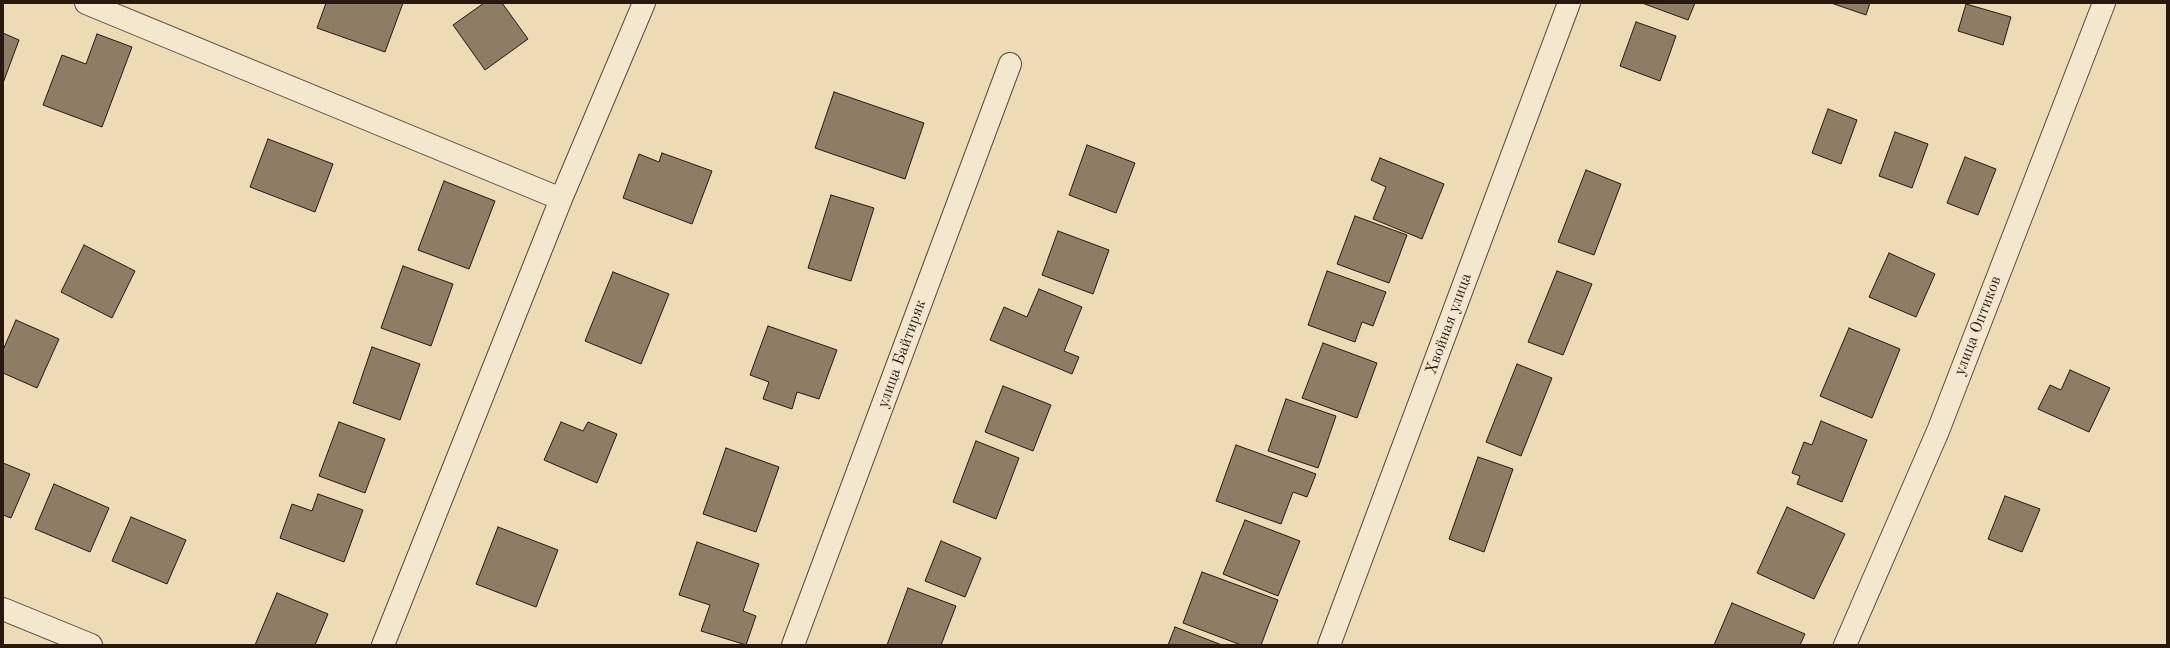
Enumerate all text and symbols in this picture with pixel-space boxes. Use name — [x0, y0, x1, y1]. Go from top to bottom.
street label: Хвойная улица — [1422, 271, 1476, 377]
street label: улица Оптиков — [1950, 273, 2006, 379]
street label: улица Байтиряк — [873, 297, 931, 411]

